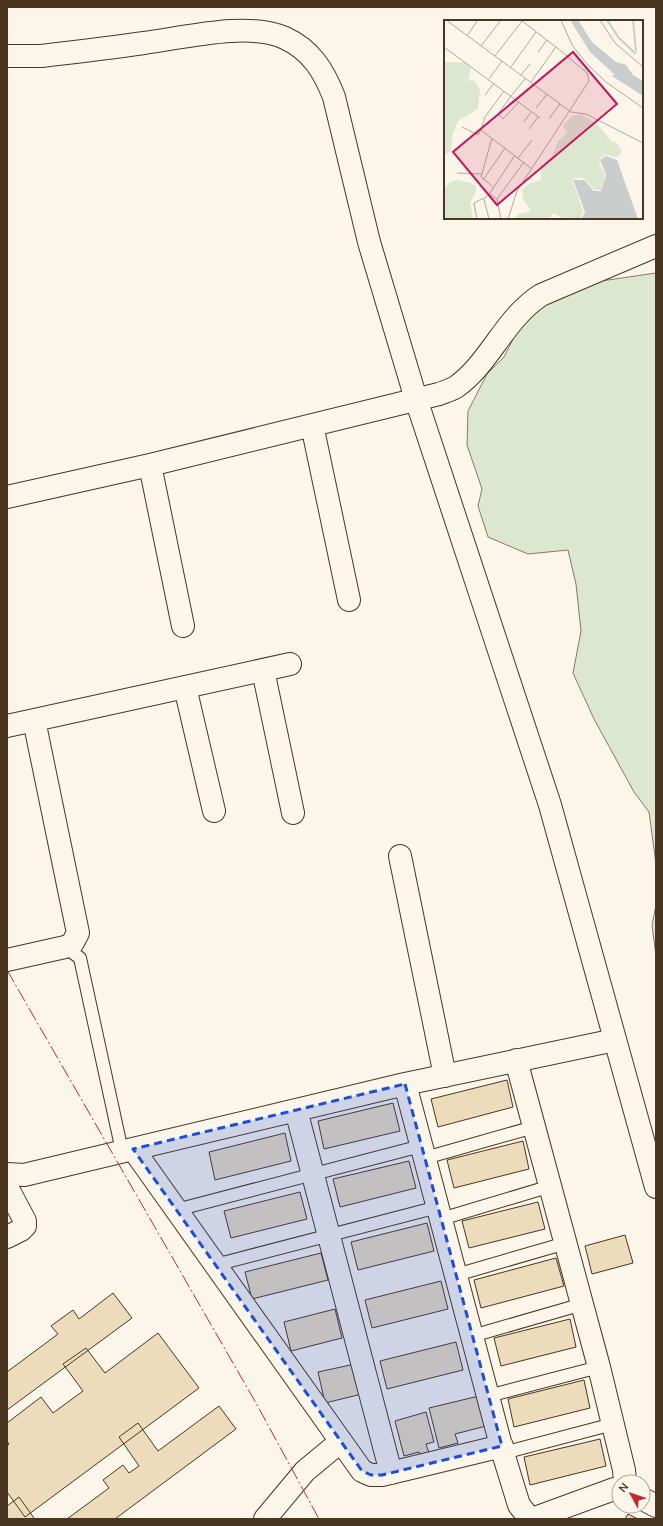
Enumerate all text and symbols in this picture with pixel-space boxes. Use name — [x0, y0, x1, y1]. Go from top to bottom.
inset map — [444, 20, 643, 219]
north arrow — [611, 1474, 651, 1514]
text: N — [615, 1480, 632, 1496]

